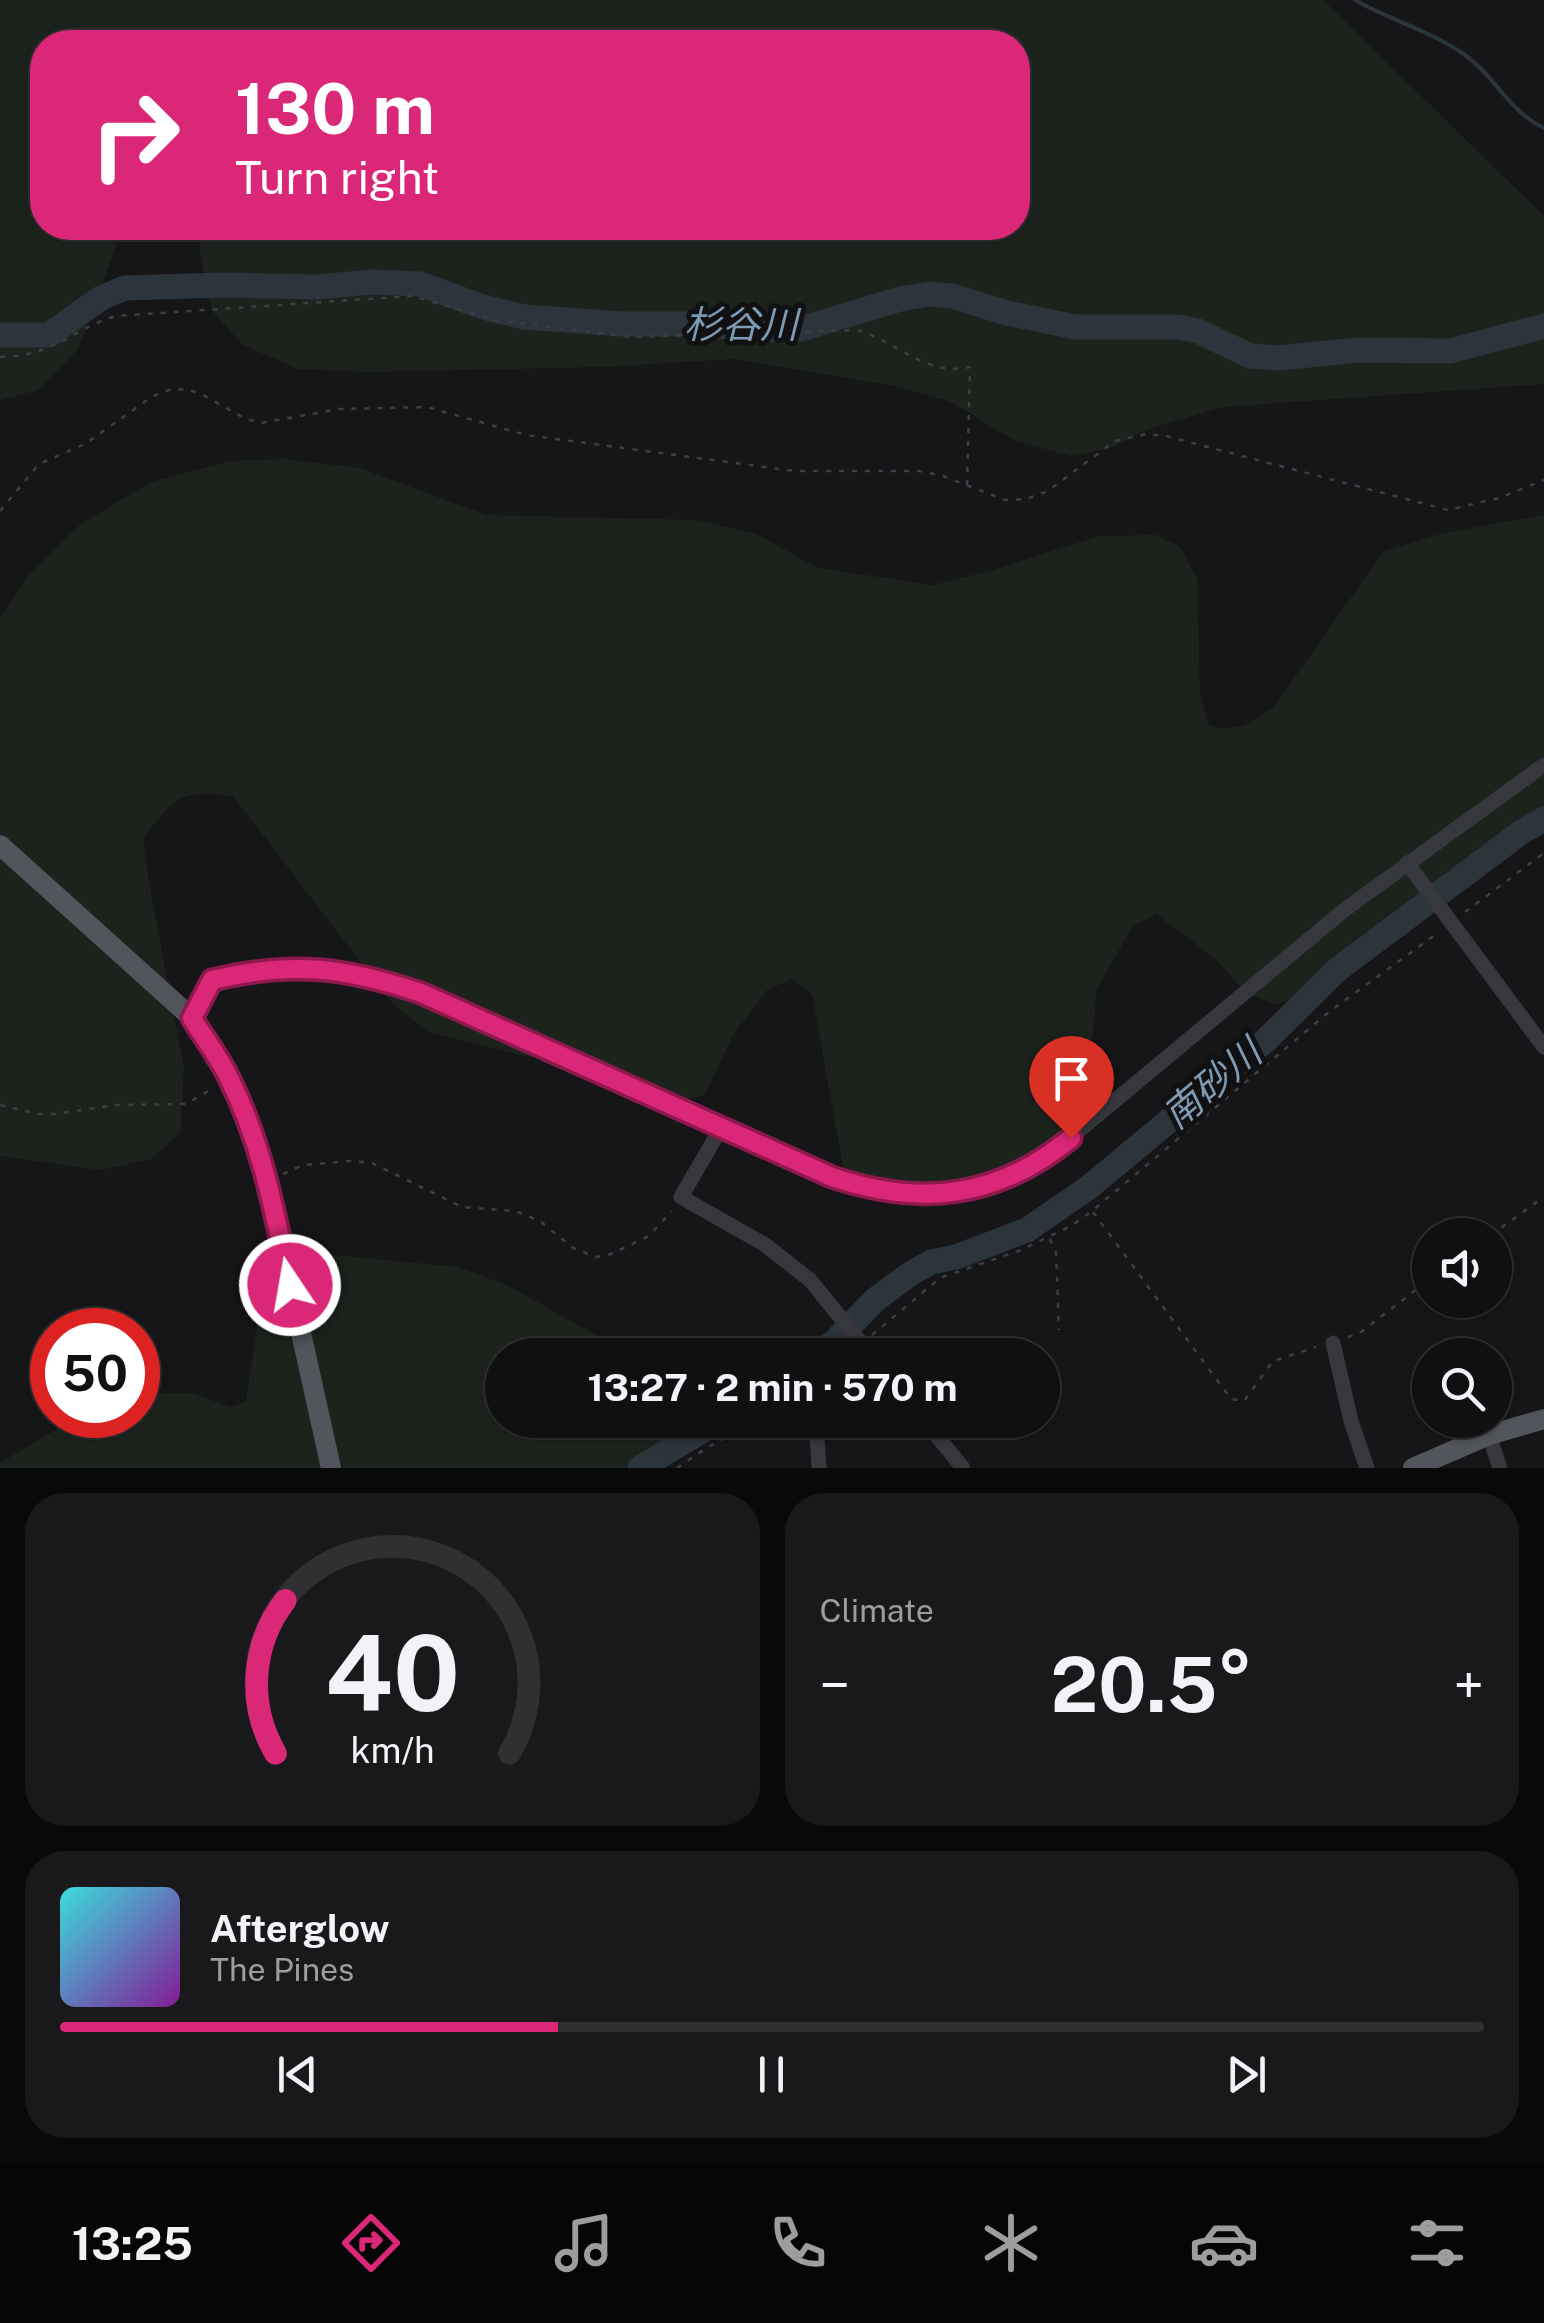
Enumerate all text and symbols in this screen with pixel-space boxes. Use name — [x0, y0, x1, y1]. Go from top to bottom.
text: 130 m — [235, 67, 435, 150]
icon: right — [70, 70, 200, 200]
text: Turn right — [235, 151, 439, 204]
water label: 杉谷川 — [684, 302, 802, 347]
water label: 南砂川 — [1154, 1027, 1273, 1137]
pin — [1029, 1036, 1114, 1139]
icon: arrive — [1044, 1051, 1099, 1106]
map controls — [1412, 1218, 1512, 1438]
button: sound — [1412, 1218, 1512, 1318]
position arrow — [238, 1233, 342, 1337]
speed limit sign: 50 — [30, 1308, 160, 1438]
button: search — [1412, 1338, 1512, 1438]
text: 13:27 · 2 min · 570 m — [588, 1365, 957, 1410]
text: Climate — [820, 1592, 934, 1629]
text: 40 — [325, 1612, 460, 1734]
text: 20.5° — [1051, 1641, 1253, 1729]
text: − — [820, 1653, 850, 1717]
text: + — [1453, 1653, 1484, 1717]
text: km/h — [350, 1729, 434, 1771]
text: Afterglow — [210, 1906, 390, 1951]
text: The Pines — [210, 1951, 354, 1988]
icon: previous — [270, 2047, 325, 2102]
icon: pause — [744, 2047, 799, 2102]
icon: next — [1219, 2047, 1274, 2102]
icon: directions — [336, 2208, 406, 2278]
icon: music — [549, 2208, 619, 2278]
icon: phone — [763, 2208, 833, 2278]
icon: climate — [976, 2208, 1046, 2278]
icon: car — [1189, 2208, 1259, 2278]
icon: filters — [1402, 2208, 1472, 2278]
text: 13:25 — [72, 2217, 193, 2270]

